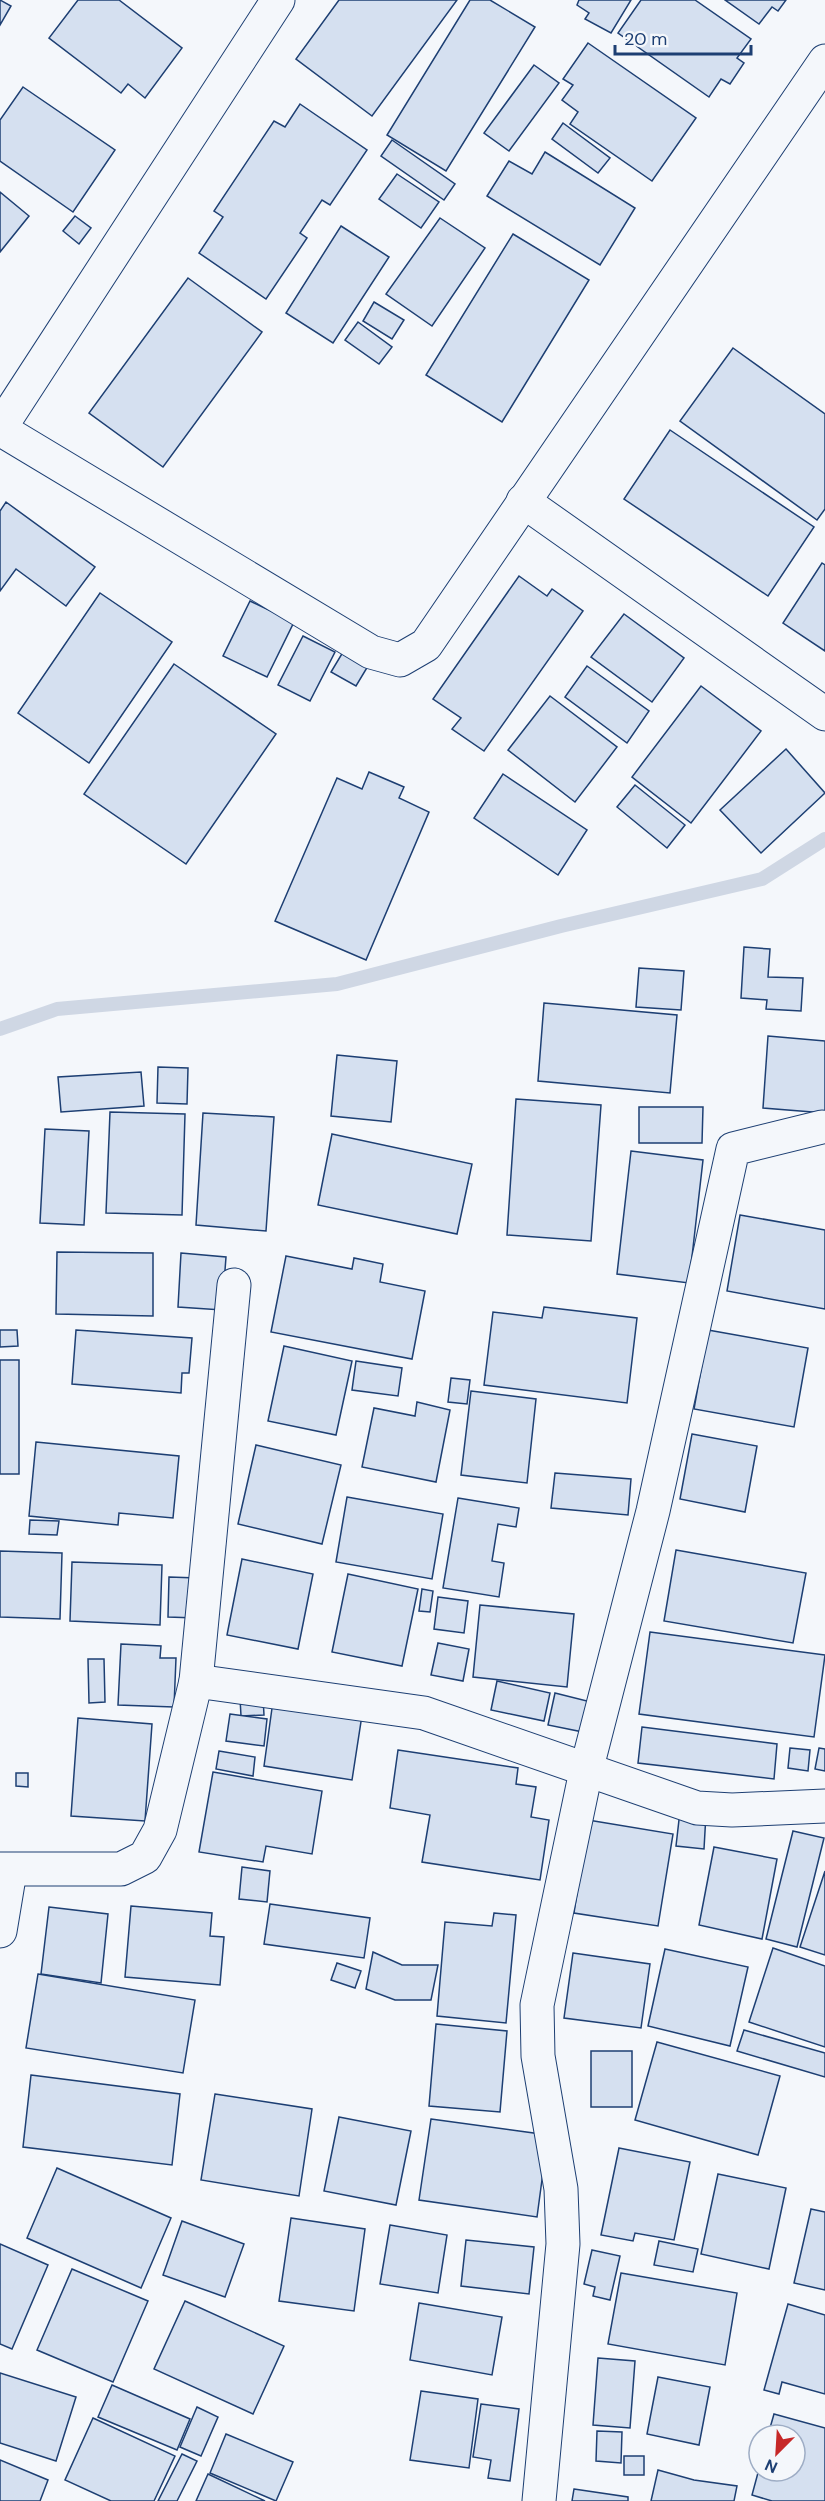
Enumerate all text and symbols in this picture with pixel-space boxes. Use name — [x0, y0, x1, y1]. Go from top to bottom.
scale bar — [615, 18, 752, 56]
text: 20 m — [624, 27, 667, 51]
north arrow — [747, 2423, 807, 2483]
text: N — [762, 2454, 781, 2478]

